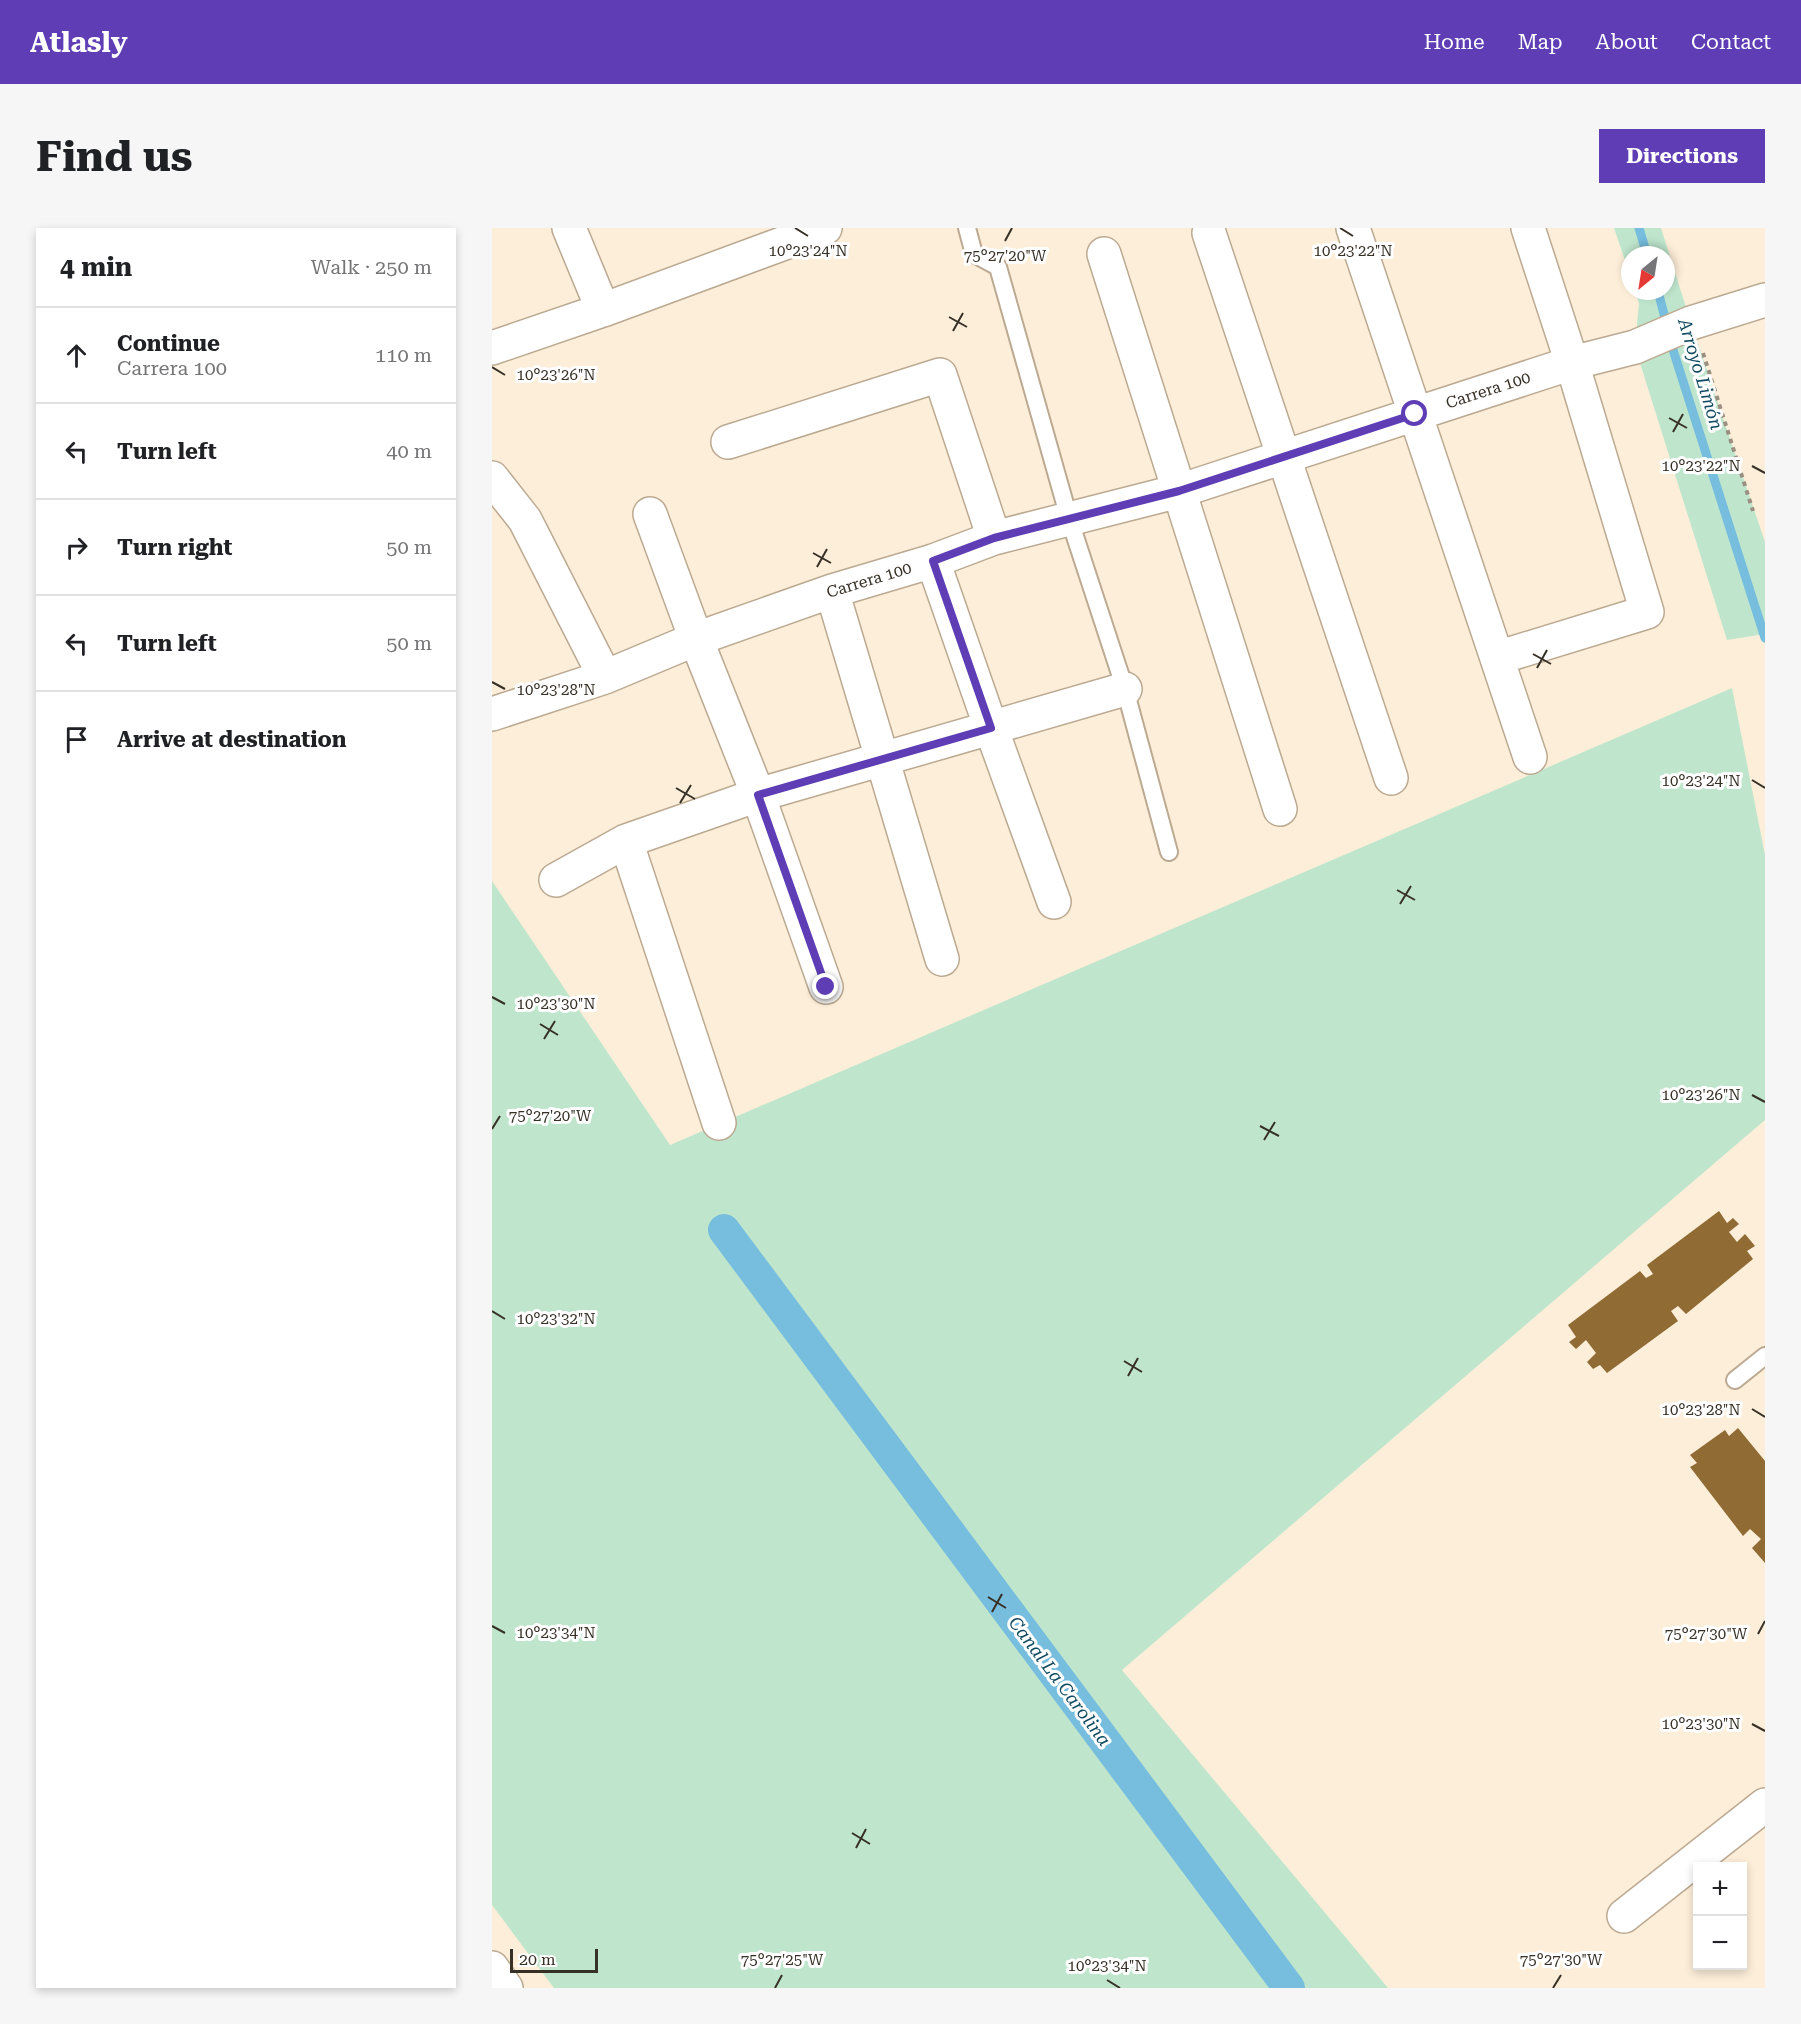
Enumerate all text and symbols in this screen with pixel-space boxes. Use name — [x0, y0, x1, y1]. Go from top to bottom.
text: Atlasly — [30, 26, 128, 59]
text: Home — [1424, 30, 1485, 54]
text: Map — [1518, 30, 1563, 54]
text: About — [1596, 30, 1658, 54]
text: Contact — [1691, 30, 1771, 54]
button: Directions — [1599, 129, 1765, 183]
text: Find us — [36, 132, 193, 181]
text: 10°23'24"N — [768, 242, 848, 260]
text: 10°23'22"N — [1313, 242, 1393, 260]
north arrow — [1621, 246, 1675, 300]
text: 75°27'20"W — [964, 247, 1047, 265]
text: 4 min — [60, 252, 132, 282]
text: Walk · 250 m — [311, 255, 432, 279]
water label: Arroyo Limón — [1674, 315, 1728, 432]
text: Continue — [117, 331, 220, 356]
icon: ahead — [60, 339, 93, 372]
text: 110 m — [375, 343, 432, 367]
text: Carrera 100 — [117, 356, 227, 380]
text: 10°23'26"N — [516, 366, 596, 384]
street label: Carrera 100 — [1443, 367, 1533, 413]
route start — [1401, 400, 1427, 426]
icon: left — [60, 435, 93, 468]
text: Turn left — [117, 439, 217, 464]
text: 40 m — [386, 439, 432, 463]
text: 10°23'22"N — [1661, 457, 1741, 475]
icon: right — [60, 531, 93, 564]
text: Turn right — [117, 535, 232, 560]
text: 50 m — [386, 535, 432, 559]
street label: Carrera 100 — [824, 558, 914, 602]
icon: left — [60, 627, 93, 660]
text: Turn left — [117, 631, 217, 656]
text: 50 m — [386, 631, 432, 655]
text: 10°23'28"N — [516, 681, 596, 699]
icon: arrive — [60, 723, 93, 756]
text: Arrive at destination — [117, 727, 346, 752]
text: 10°23'24"N — [1661, 772, 1741, 790]
route end — [812, 973, 838, 999]
text: 10°23'30"N — [516, 995, 596, 1013]
text: 10°23'26"N — [1661, 1086, 1741, 1104]
text: 75°27'20"W — [509, 1107, 592, 1125]
text: 10°23'32"N — [516, 1310, 596, 1328]
text: 10°23'28"N — [1661, 1401, 1741, 1419]
water label: Canal La Carolina — [1005, 1612, 1116, 1750]
text: 10°23'34"N — [516, 1624, 596, 1642]
text: 75°27'30"W — [1665, 1625, 1748, 1643]
text: 10°23'30"N — [1661, 1715, 1741, 1733]
map controls — [1693, 1862, 1747, 1970]
button: + — [1693, 1862, 1747, 1916]
button: − — [1693, 1916, 1747, 1970]
scale bar — [510, 1946, 598, 1974]
text: 20 m — [519, 1950, 556, 1969]
text: 75°27'25"W — [741, 1951, 824, 1969]
text: 75°27'30"W — [1520, 1951, 1603, 1969]
text: 10°23'34"N — [1067, 1957, 1147, 1975]

